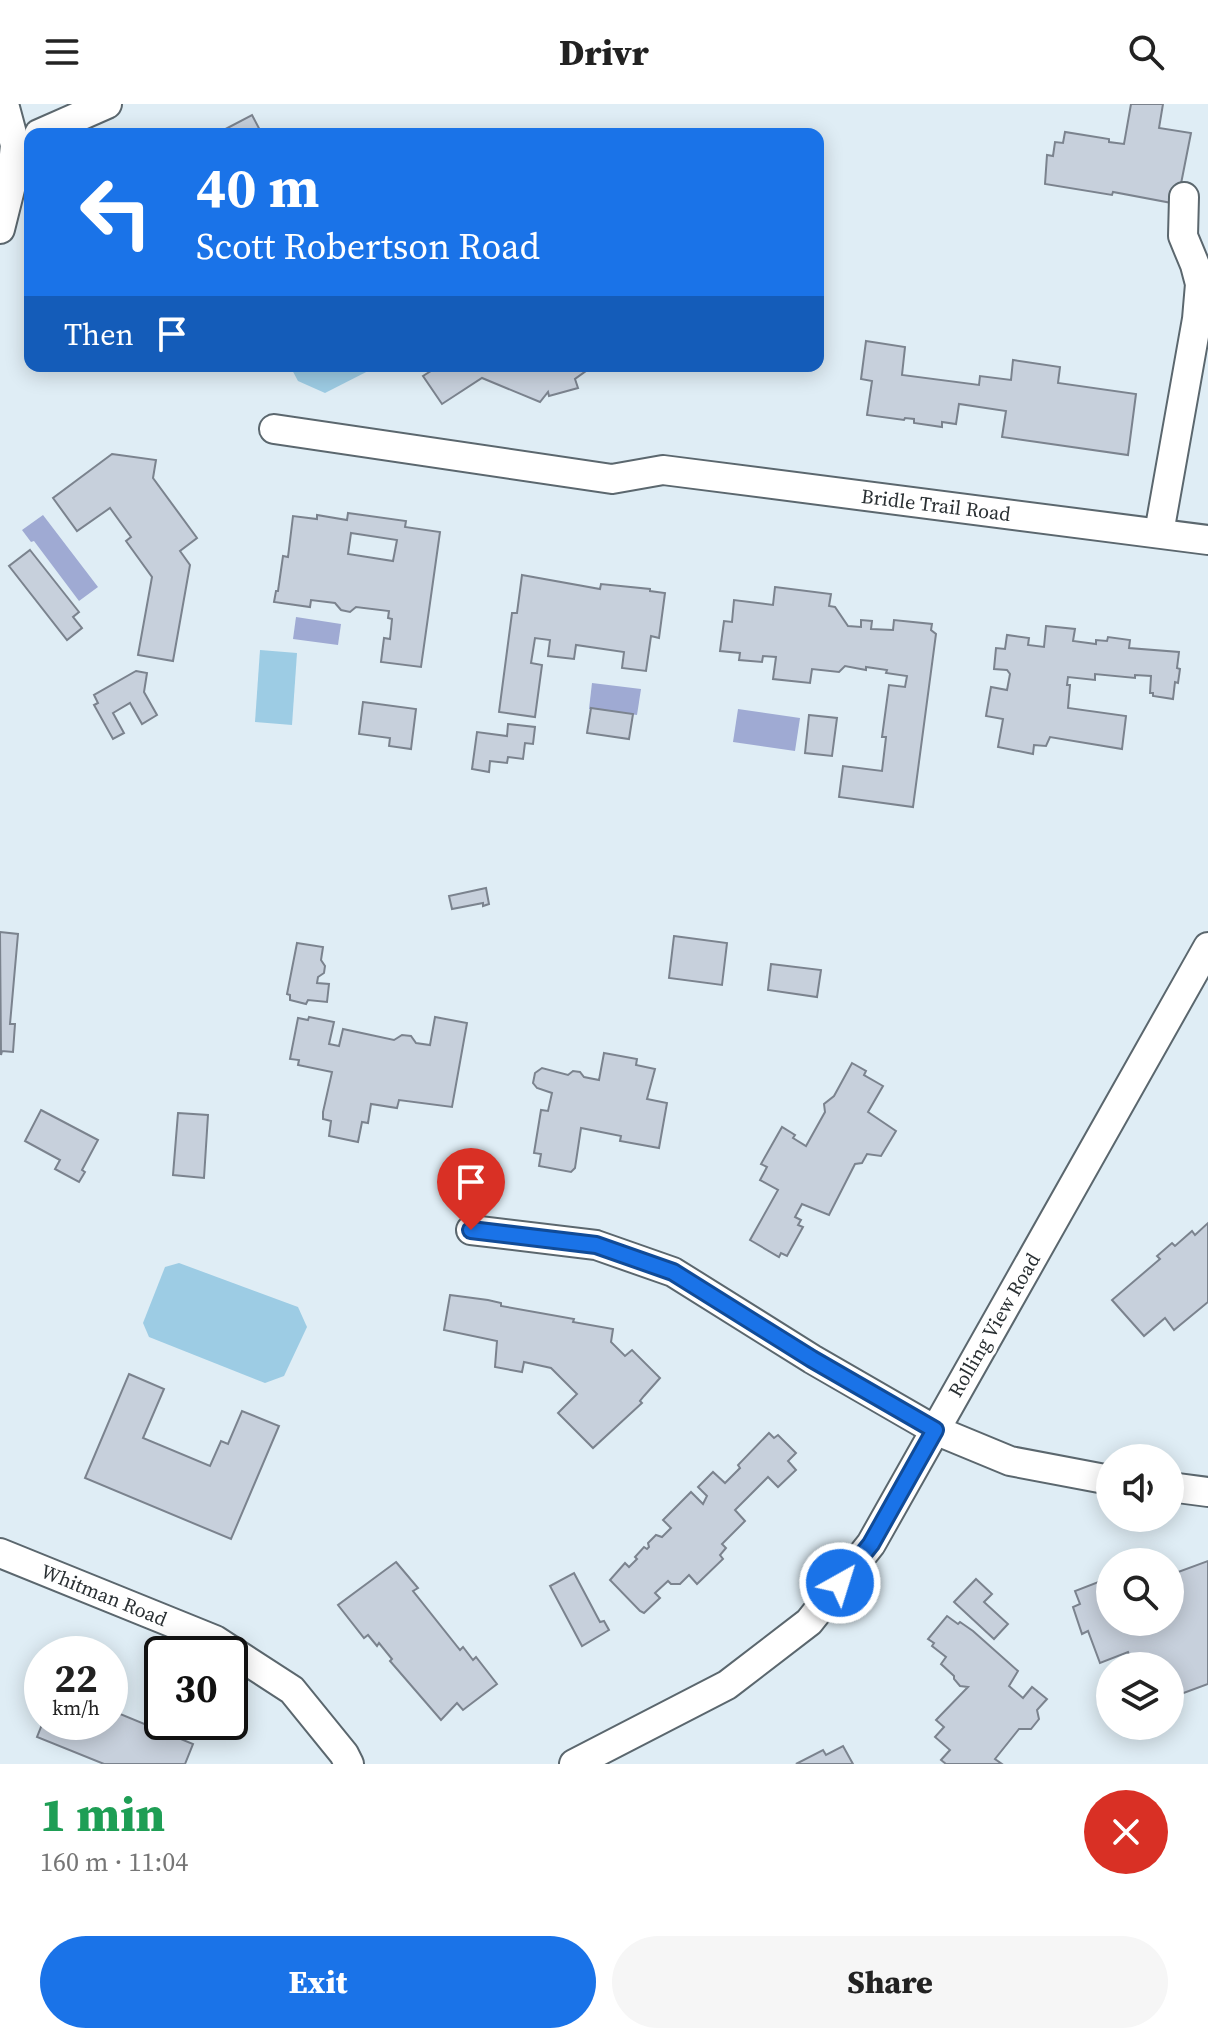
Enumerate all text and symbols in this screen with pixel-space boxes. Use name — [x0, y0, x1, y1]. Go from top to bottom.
text: Drivr — [559, 28, 649, 77]
icon: menu — [40, 30, 84, 74]
icon: search — [1124, 30, 1168, 74]
text: 40 m — [196, 149, 319, 226]
icon: left — [64, 160, 168, 264]
text: Scott Robertson Road — [196, 222, 540, 271]
icon: arrive — [150, 312, 194, 356]
text: Then — [64, 314, 134, 355]
street label: Bridle Trail Road — [860, 482, 1013, 528]
pin — [437, 1148, 505, 1230]
icon: arrive — [449, 1160, 493, 1204]
street label: Rolling View Road — [941, 1247, 1047, 1402]
map controls — [1096, 1444, 1184, 1740]
button: sound — [1096, 1444, 1184, 1532]
position arrow — [798, 1541, 882, 1625]
button: search — [1096, 1548, 1184, 1636]
street label: Whitman Road — [37, 1557, 172, 1633]
speed limit sign: 30 — [144, 1636, 248, 1740]
text: 22 — [54, 1651, 98, 1705]
button: layers — [1096, 1652, 1184, 1740]
text: km/h — [52, 1694, 100, 1722]
text: 1 min — [40, 1781, 165, 1847]
button: close — [1084, 1790, 1168, 1874]
text: 160 m · 11:04 — [40, 1844, 188, 1880]
button: Exit — [40, 1936, 596, 2028]
button: Share — [612, 1936, 1168, 2028]

